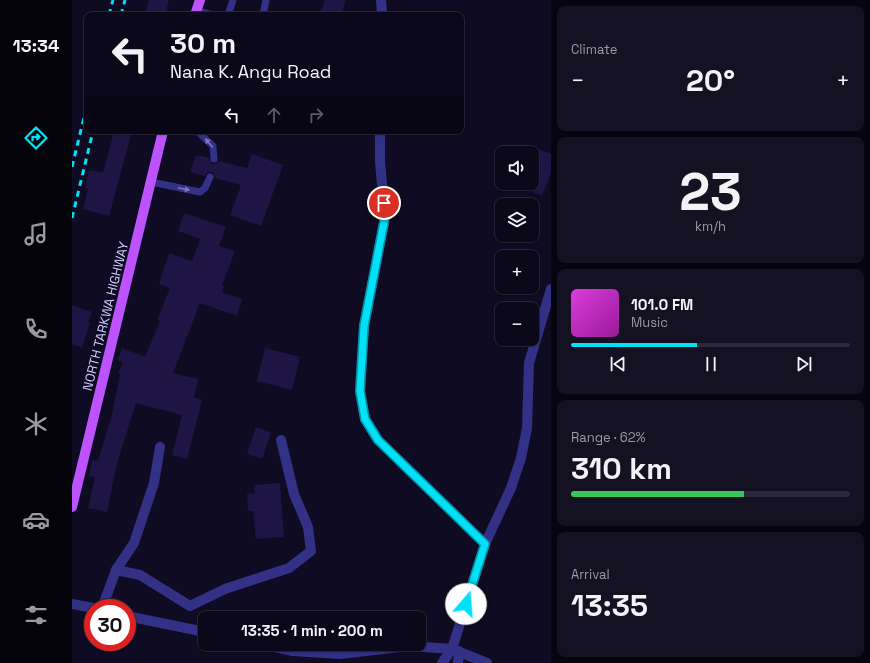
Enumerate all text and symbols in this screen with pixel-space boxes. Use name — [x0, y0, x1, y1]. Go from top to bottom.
text: 30 m — [170, 25, 236, 61]
icon: left — [104, 28, 156, 80]
text: 13:34 — [13, 34, 59, 57]
text: Climate — [571, 41, 617, 58]
text: Nana K. Angu Road — [170, 60, 331, 83]
text: 20° — [686, 61, 735, 100]
text: − — [571, 66, 585, 94]
text: + — [836, 66, 850, 94]
icon: left — [221, 104, 243, 126]
icon: ahead — [263, 104, 285, 126]
icon: right — [305, 104, 327, 126]
icon: directions — [22, 124, 50, 152]
one-way arrow — [205, 138, 214, 149]
map controls — [495, 146, 539, 346]
button: sound — [495, 146, 539, 190]
text: 23 — [679, 159, 742, 225]
pin — [367, 186, 401, 220]
one-way arrow — [178, 187, 191, 193]
icon: arrive — [373, 192, 395, 214]
button: layers — [495, 198, 539, 242]
text: km/h — [695, 218, 726, 235]
icon: music — [22, 220, 50, 248]
street label: NORTH TARKWA HIGHWAY — [79, 240, 132, 392]
button: + — [495, 250, 539, 294]
text: 101.0 FM — [631, 295, 693, 314]
button: − — [495, 302, 539, 346]
text: Music — [631, 314, 668, 331]
icon: phone — [22, 315, 50, 343]
icon: previous — [607, 353, 629, 375]
icon: pause — [700, 353, 722, 375]
icon: next — [793, 353, 815, 375]
icon: climate — [22, 410, 50, 438]
text: Range · 62% — [571, 429, 646, 446]
text: 310 km — [571, 449, 672, 488]
icon: car — [22, 506, 50, 534]
text: Arrival — [571, 566, 610, 583]
position arrow — [445, 583, 487, 625]
text: 13:35 — [571, 586, 648, 625]
speed limit sign: 30 — [84, 599, 136, 651]
icon: filters — [22, 601, 50, 629]
text: 13:35 · 1 min · 200 m — [241, 621, 383, 640]

